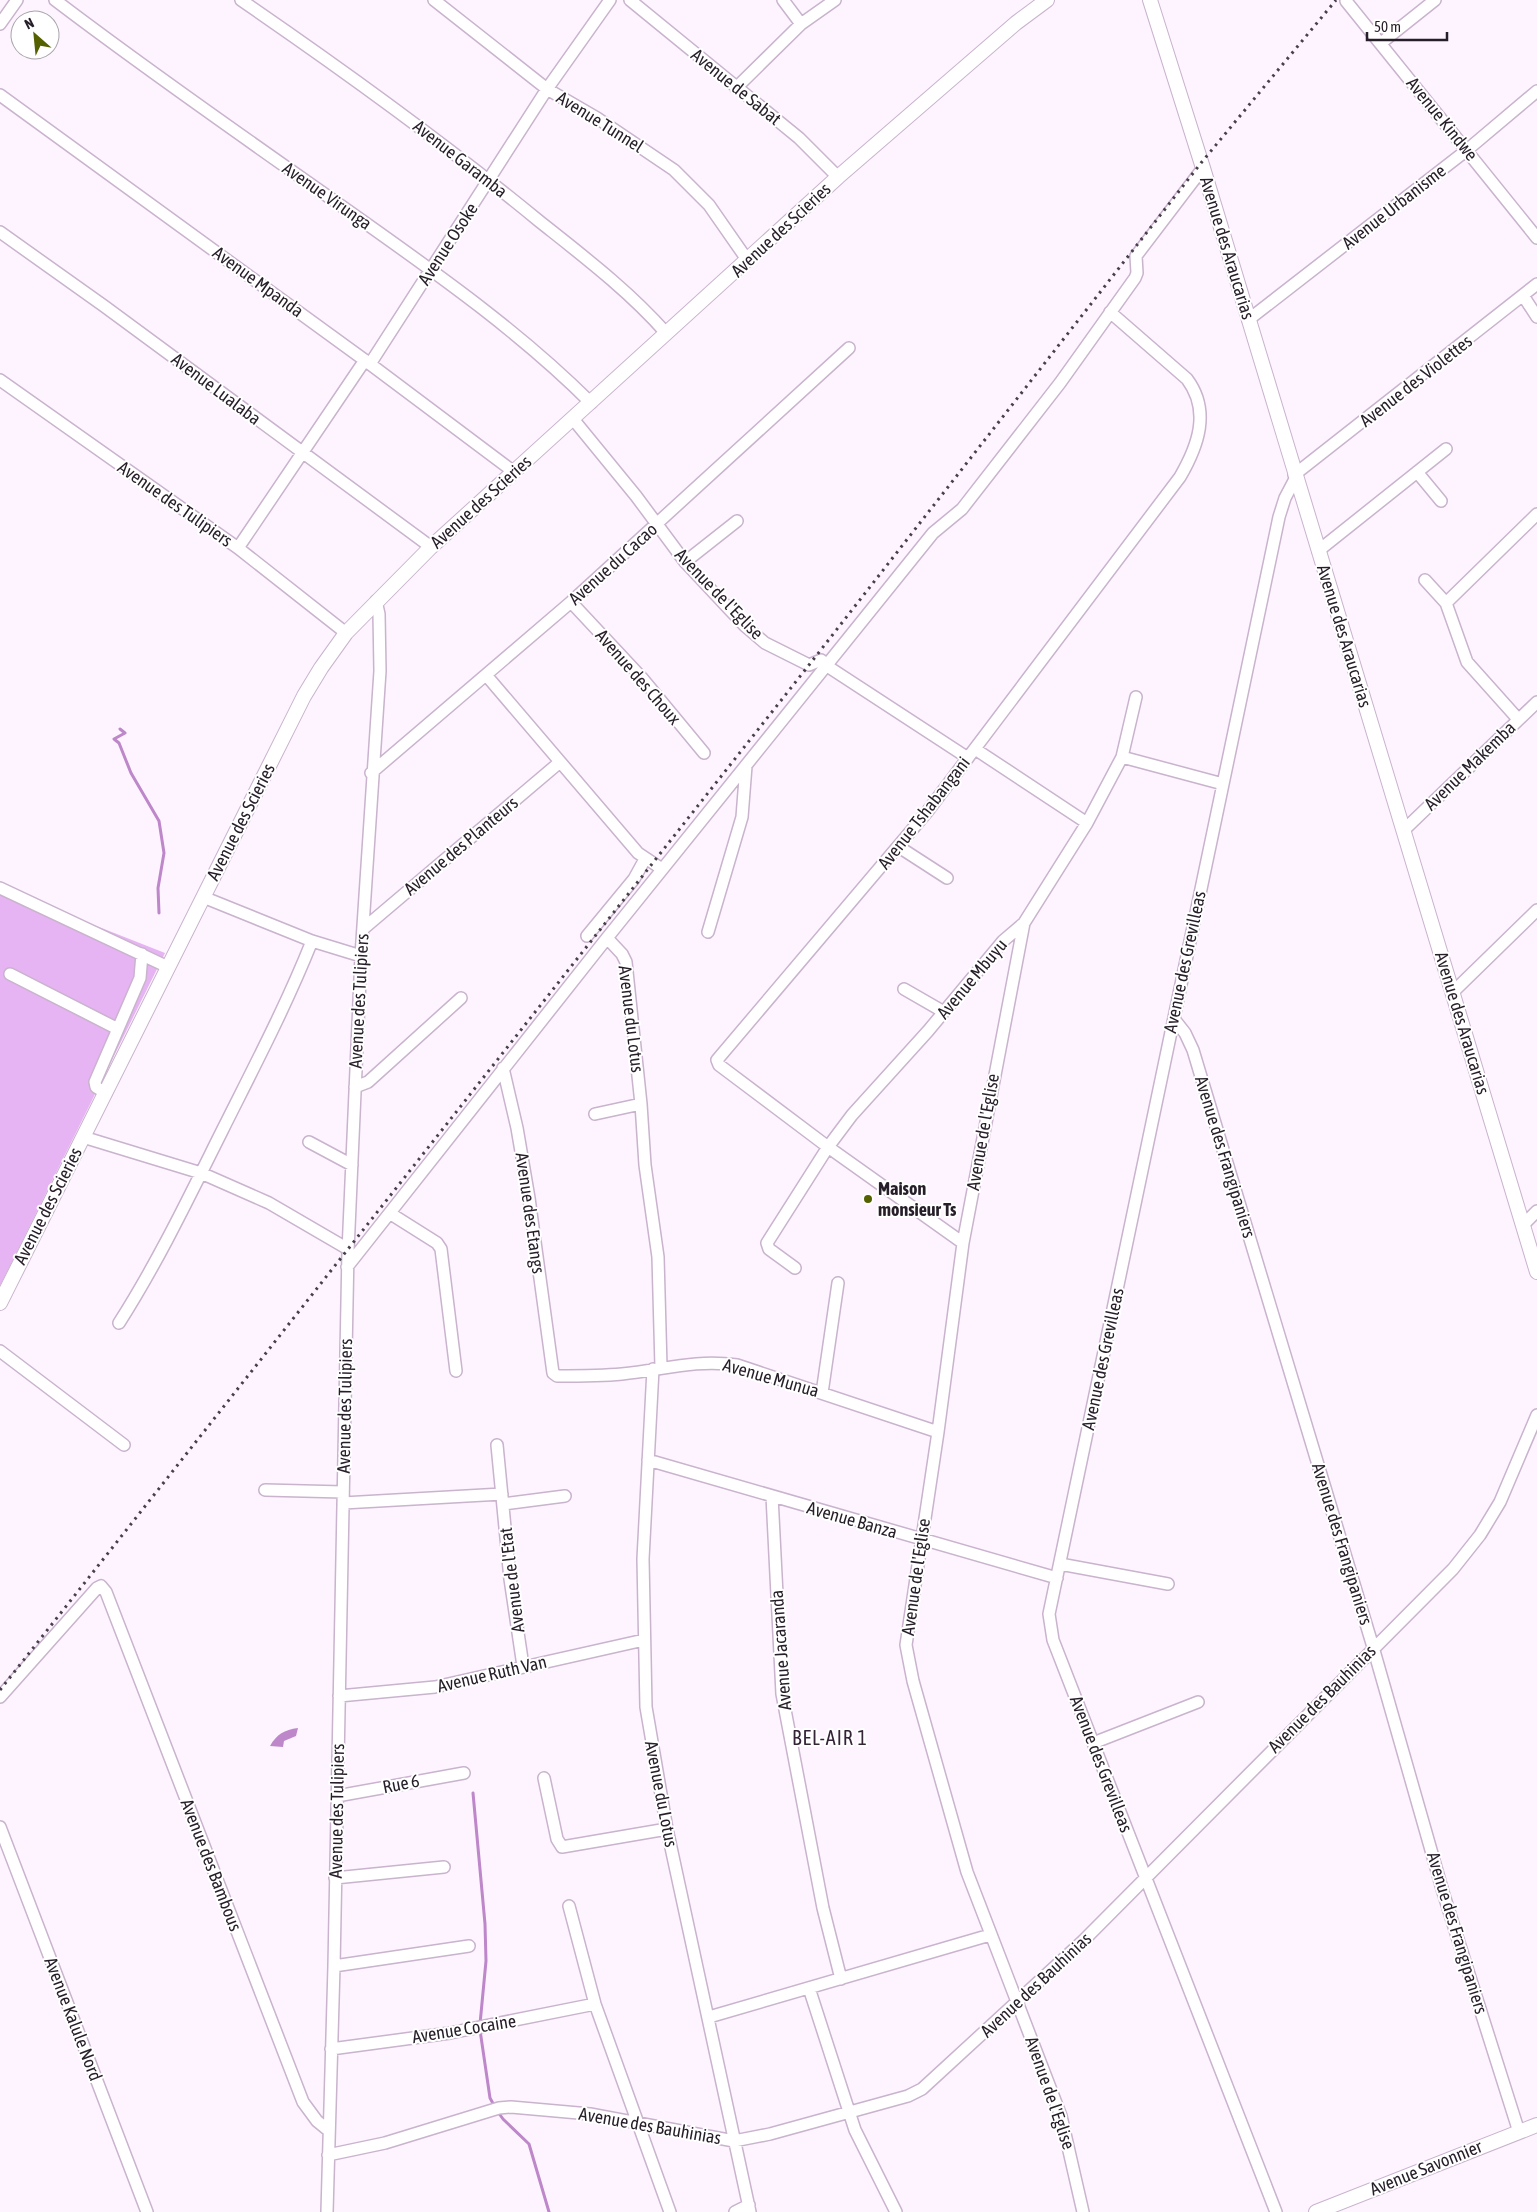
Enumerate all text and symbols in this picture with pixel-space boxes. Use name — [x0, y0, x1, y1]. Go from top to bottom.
north arrow — [10, 10, 60, 60]
scale bar — [1367, 10, 1447, 42]
text: N — [22, 14, 36, 32]
text: 50 m — [1374, 18, 1401, 35]
street label: Avenue de Sabat — [687, 44, 785, 129]
street label: Avenue Kindwe — [1402, 73, 1482, 165]
street label: Avenue Tunnel — [553, 87, 648, 157]
street label: Avenue Garamba — [409, 115, 511, 202]
street label: Avenue Virunga — [279, 157, 376, 234]
street label: Avenue Urbanisme — [1338, 160, 1450, 254]
street label: Avenue des Araucarias — [1196, 174, 1259, 322]
street label: Avenue des Scieries — [727, 178, 835, 281]
street label: Avenue Osoke — [413, 199, 482, 289]
street label: Avenue Mpanda — [209, 242, 308, 322]
street label: Avenue des Violettes — [1355, 330, 1476, 431]
street label: Avenue Lualaba — [168, 348, 265, 429]
street label: Avenue des Scieries — [426, 451, 535, 552]
street label: Avenue des Tulipiers — [114, 456, 237, 551]
street label: Avenue du Cacao — [564, 518, 661, 609]
street label: Avenue de l'Eglise — [671, 544, 768, 643]
street label: Avenue des Araucarias — [1313, 562, 1376, 710]
street label: Avenue des Choux — [591, 625, 685, 728]
street label: Avenue Makemba — [1420, 717, 1520, 814]
street label: Avenue Tshabangani — [873, 752, 974, 873]
street label: Avenue des Scieries — [202, 760, 279, 884]
street label: Avenue des Planteurs — [400, 792, 522, 899]
street label: Avenue des Grevilleas — [1159, 889, 1210, 1035]
street label: Avenue des Tulipiers — [344, 933, 373, 1069]
street label: Avenue Mbuyu — [932, 935, 1011, 1023]
street label: Avenue des Araucarias — [1431, 949, 1494, 1097]
street label: Avenue du Lotus — [615, 964, 648, 1074]
street label: Avenue de l'Eglise — [962, 1072, 1003, 1192]
street label: Avenue des Frangipaniers — [1191, 1073, 1260, 1240]
street label: Avenue des Scieries — [9, 1144, 86, 1268]
street label: Avenue des Etangs — [512, 1151, 549, 1275]
place label: Maison monsieur Ts — [878, 1178, 957, 1220]
marker: Maison monsieur Ts — [862, 1193, 874, 1205]
street label: Avenue des Grevilleas — [1077, 1286, 1128, 1432]
street label: Avenue des Tulipiers — [333, 1338, 356, 1474]
street label: Avenue Munua — [721, 1354, 822, 1401]
street label: Avenue des Frangipaniers — [1308, 1460, 1377, 1627]
street label: Avenue Banza — [805, 1497, 900, 1542]
street label: Avenue de l'Eglise — [897, 1517, 934, 1637]
street label: Avenue de l'Etat — [495, 1526, 528, 1634]
street label: Avenue Jacaranda — [766, 1589, 795, 1711]
street label: Avenue des Bauhinias — [1263, 1640, 1380, 1757]
street label: Avenue Ruth Van — [435, 1651, 549, 1696]
street label: Avenue des Grevilleas — [1066, 1693, 1137, 1835]
district label: BEL-AIR 1 — [792, 1726, 868, 1749]
street label: Avenue du Lotus — [641, 1739, 682, 1849]
street label: Avenue des Tulipiers — [325, 1743, 348, 1879]
street label: Rue 6 — [381, 1770, 421, 1797]
street label: Avenue des Bambous — [177, 1796, 246, 1934]
street label: Avenue des Frangipaniers — [1423, 1849, 1492, 2016]
street label: Avenue des Bauhinias — [976, 1928, 1095, 2041]
street label: Avenue Kalule Nord — [40, 1954, 107, 2084]
street label: Avenue Cocaine — [410, 2010, 517, 2047]
street label: Avenue de l'Eglise — [1021, 2034, 1080, 2152]
street label: Avenue des Bauhinias — [577, 2103, 723, 2148]
street label: Avenue Savonnier — [1367, 2135, 1486, 2200]

